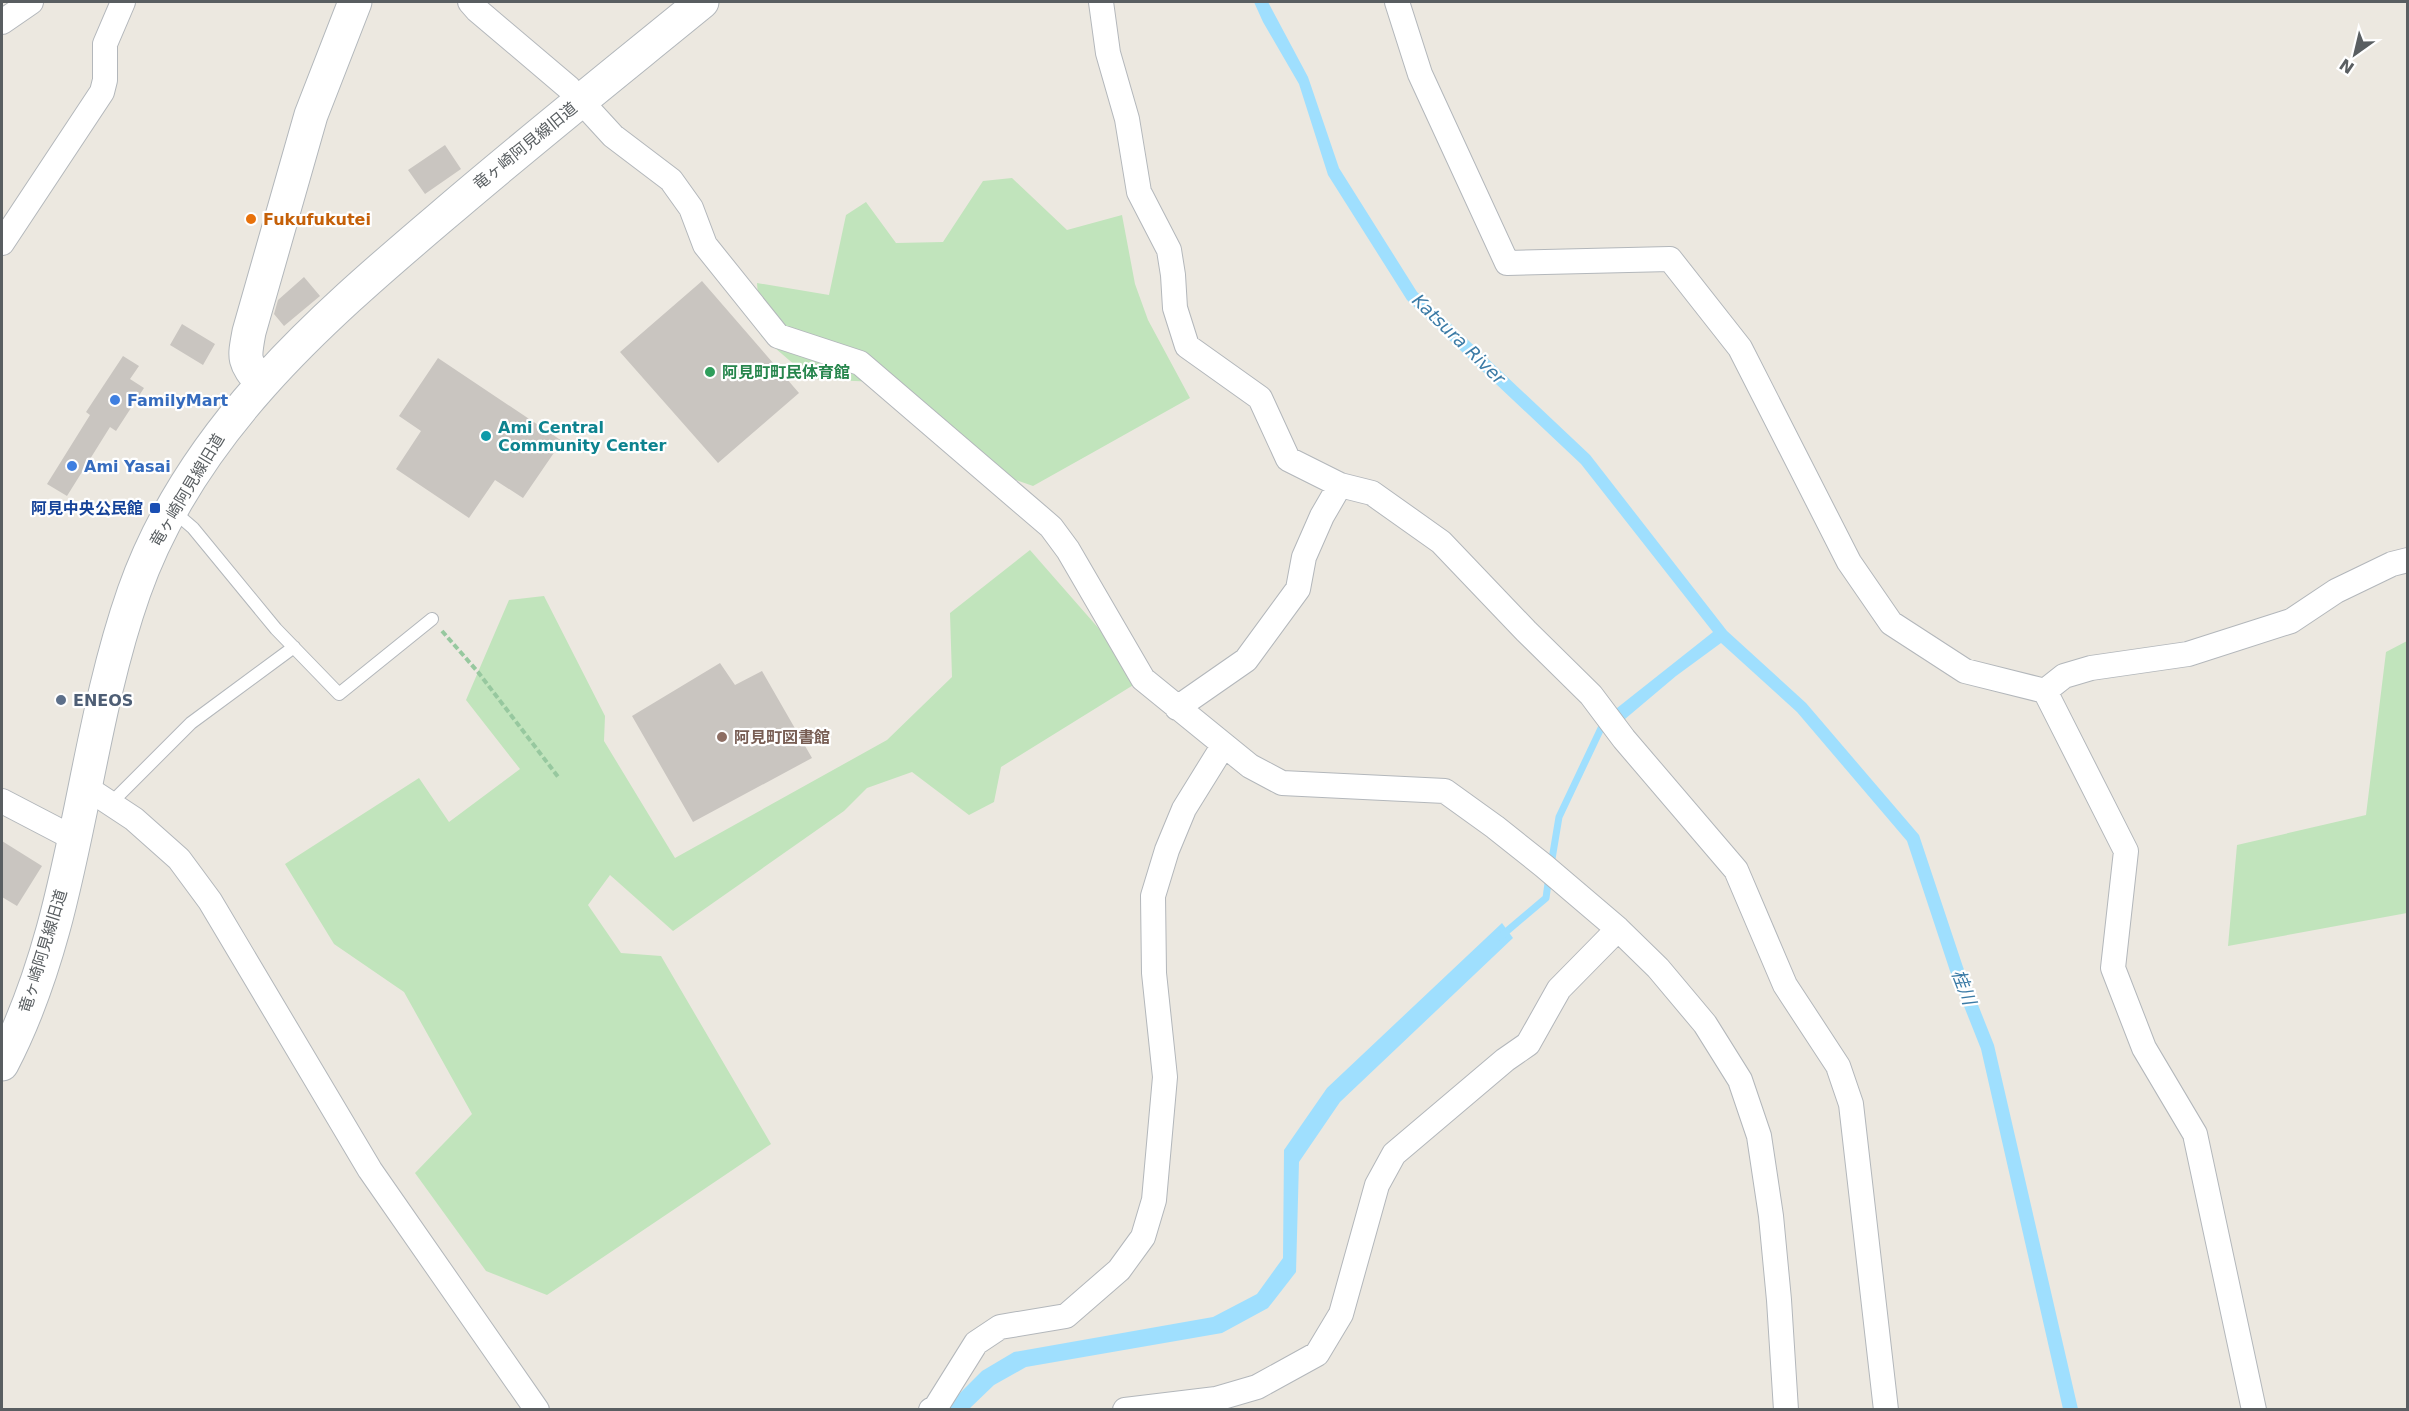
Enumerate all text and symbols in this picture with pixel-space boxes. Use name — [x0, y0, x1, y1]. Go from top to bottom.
north arrow — [2325, 24, 2385, 84]
text: N — [2336, 54, 2358, 78]
street label: 竜ヶ崎阿見線旧道 — [469, 98, 581, 194]
place label: Fukufukutei — [263, 210, 371, 229]
marker: Fukufukutei — [244, 212, 258, 226]
water label: Katsura River — [1408, 289, 1511, 390]
place label: 阿見町町民体育館 — [722, 363, 850, 382]
marker: 阿見町町民体育館 — [703, 365, 717, 379]
place label: FamilyMart — [127, 391, 228, 410]
marker: FamilyMart — [108, 393, 122, 407]
place label: Ami Central Community Center — [498, 418, 666, 455]
marker: Ami Central Community Center — [479, 429, 493, 443]
street label: 竜ヶ崎阿見線旧道 — [146, 430, 228, 550]
place label: Ami Yasai — [84, 457, 171, 476]
marker: Ami Yasai — [65, 459, 79, 473]
place label: 阿見中央公民館 — [31, 499, 143, 518]
marker: 阿見中央公民館 — [148, 501, 162, 515]
place label: ENEOS — [73, 691, 133, 710]
marker: ENEOS — [54, 693, 68, 707]
place label: 阿見町図書館 — [734, 728, 830, 747]
marker: 阿見町図書館 — [715, 730, 729, 744]
street label: 竜ヶ崎阿見線旧道 — [15, 887, 71, 1015]
water label: 桂川 — [1948, 966, 1981, 1009]

